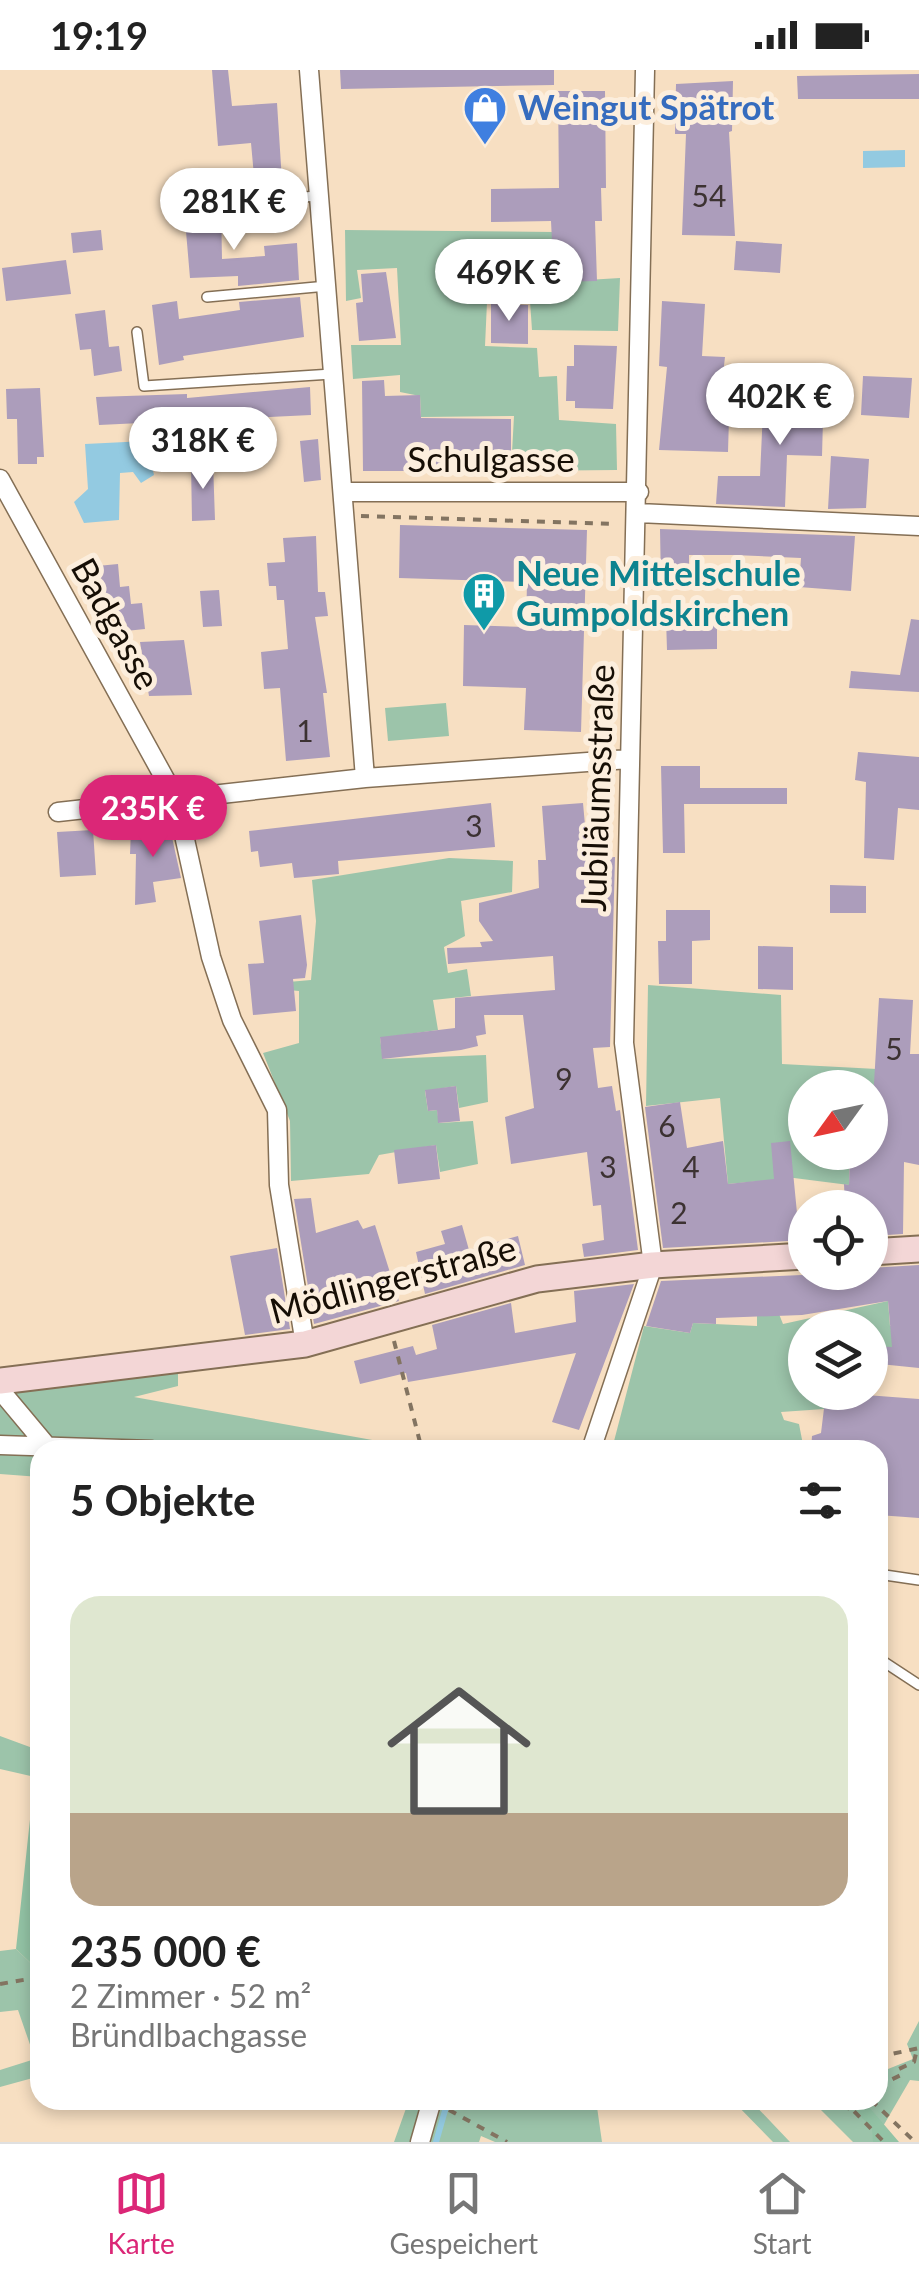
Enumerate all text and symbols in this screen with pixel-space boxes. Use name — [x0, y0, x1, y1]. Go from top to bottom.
text: 19:19 — [50, 12, 148, 58]
shop icon: Weingut Spätrot — [462, 85, 508, 146]
place label: Weingut Spätrot — [518, 85, 774, 127]
pin: 281K € — [153, 168, 315, 253]
house number: 54 — [692, 177, 726, 213]
text: 281K € — [182, 181, 286, 220]
pin: 469K € — [428, 239, 590, 324]
text: 469K € — [457, 252, 561, 291]
pin: 402K € — [699, 363, 861, 448]
text: 402K € — [728, 376, 832, 415]
pin: 318K € — [122, 407, 284, 492]
text: 318K € — [151, 420, 255, 459]
street label: Schulgasse — [407, 437, 575, 479]
street label: Badgasse — [64, 550, 170, 696]
place label: Neue Mittelschule Gumpoldskirchen — [516, 551, 801, 633]
building icon: Neue Mittelschule Gumpoldskirchen — [461, 571, 507, 632]
street label: Jubiläumsstraße — [571, 664, 621, 912]
house number: 1 — [296, 712, 314, 748]
pin: 235K € — [72, 775, 234, 860]
text: 235K € — [101, 788, 205, 827]
house number: 3 — [465, 807, 483, 843]
house number: 5 — [885, 1030, 903, 1066]
house number: 9 — [555, 1060, 573, 1096]
north arrow — [788, 1070, 888, 1170]
map controls — [788, 1070, 888, 1410]
house number: 6 — [658, 1107, 676, 1143]
house number: 3 — [599, 1148, 617, 1184]
house number: 4 — [682, 1148, 700, 1184]
button: locate — [788, 1190, 888, 1290]
house number: 2 — [670, 1194, 688, 1230]
street label: Mödlingerstraße — [265, 1225, 520, 1331]
button: layers — [788, 1310, 888, 1410]
icon: filters — [793, 1473, 848, 1528]
text: 5 Objekte — [70, 1475, 255, 1525]
icon: home — [369, 1661, 549, 1841]
text: 235 000 € — [70, 1926, 261, 1976]
text: 2 Zimmer · 52 m² — [70, 1976, 311, 2015]
text: Bründlbachgasse — [70, 2015, 307, 2054]
tab: Karte — [107, 2166, 175, 2260]
tab: Gespeichert — [390, 2166, 538, 2260]
tab: Start — [753, 2166, 812, 2260]

